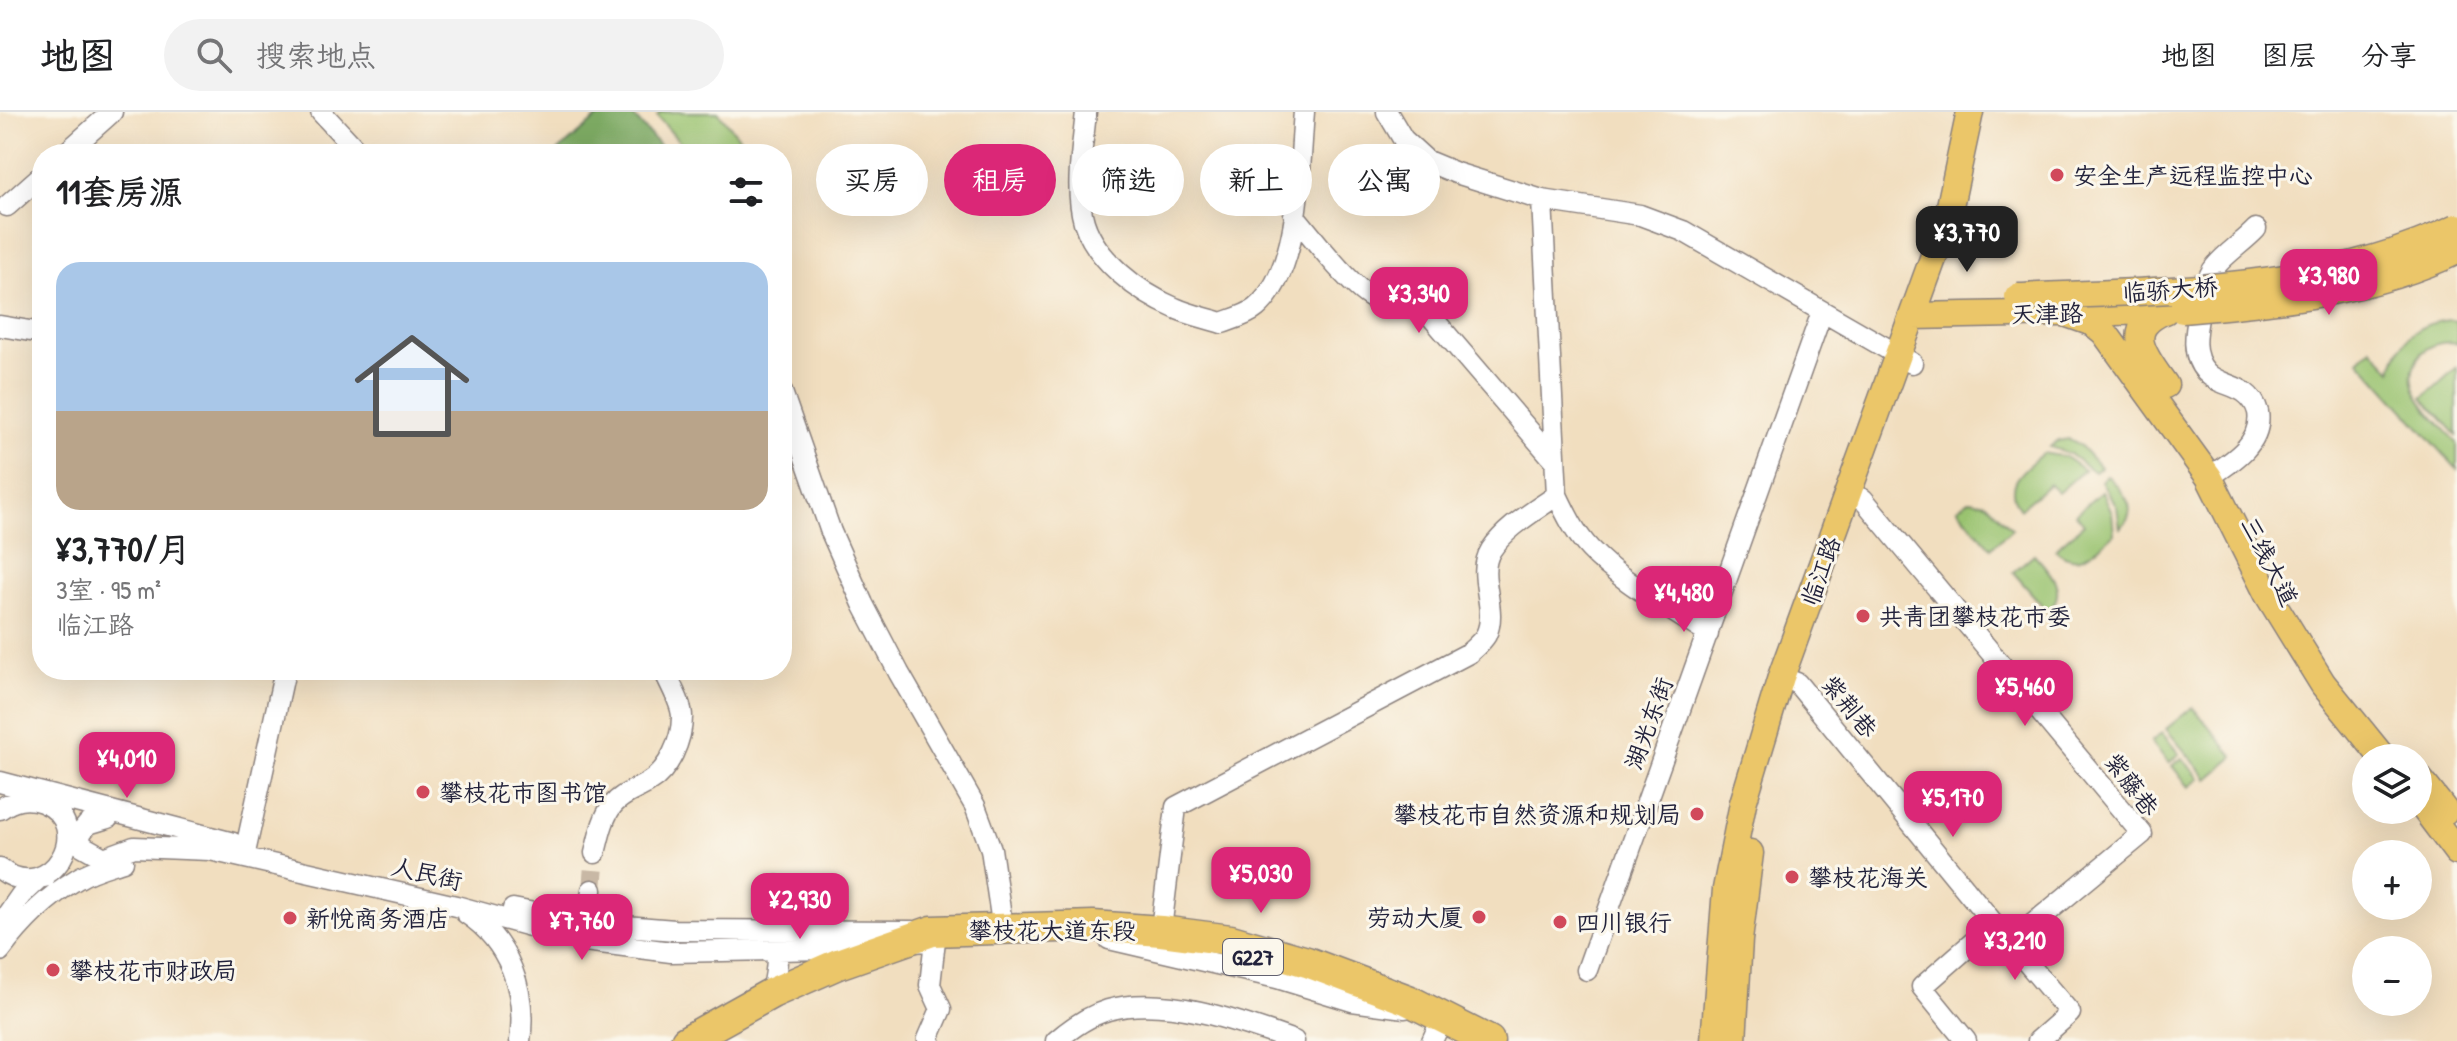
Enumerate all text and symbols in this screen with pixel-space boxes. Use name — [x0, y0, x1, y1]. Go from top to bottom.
search box — [164, 19, 724, 91]
text: 地图 — [40, 29, 116, 81]
icon: search — [192, 33, 236, 77]
text: 搜索地点 — [256, 35, 376, 75]
text: 地图 — [2161, 36, 2217, 74]
text: 图层 — [2261, 36, 2317, 74]
text: 分享 — [2361, 36, 2417, 74]
chip: 买房 — [816, 144, 928, 216]
chip: 租房 — [944, 144, 1056, 216]
chip: 筛选 — [1072, 144, 1184, 216]
chip: 新上 — [1200, 144, 1312, 216]
chip: 公寓 — [1328, 144, 1440, 216]
place label: 安全生产远程监控中心 — [2073, 159, 2313, 191]
marker: 安全生产远程监控中心 — [2048, 166, 2066, 184]
text: 11套房源 — [56, 169, 183, 215]
icon: filters — [724, 170, 768, 214]
pin: ¥3,770 — [1902, 206, 2032, 274]
text: ¥3,770 — [1934, 214, 2000, 249]
pin: ¥3,980 — [2264, 249, 2394, 317]
text: ¥3,980 — [2298, 257, 2360, 292]
pin: ¥3,340 — [1354, 267, 1484, 335]
street label: 临骄大桥 — [2121, 270, 2219, 308]
text: ¥3,340 — [1388, 275, 1450, 310]
street label: 天津路 — [2011, 296, 2083, 330]
icon: home — [340, 314, 484, 458]
street label: 三线大道 — [2234, 511, 2306, 611]
text: ¥3,770/月 — [56, 526, 191, 572]
street label: 临江路 — [1793, 532, 1847, 610]
pin: ¥4,480 — [1619, 566, 1749, 634]
text: 3室 · 95 m² — [56, 572, 161, 607]
text: ¥4,480 — [1654, 574, 1714, 609]
place label: 共青团攀枝花市委 — [1879, 600, 2071, 632]
text: 临江路 — [56, 607, 134, 642]
marker: 共青团攀枝花市委 — [1854, 607, 1872, 625]
pin: ¥5,460 — [1960, 660, 2090, 728]
street label: 紫荆巷 — [1815, 668, 1885, 744]
text: ¥5,460 — [1995, 668, 2055, 703]
street label: 湖光东街 — [1617, 672, 1679, 774]
pin: ¥4,010 — [62, 732, 192, 800]
text: ¥4,010 — [97, 740, 157, 775]
map controls — [2352, 744, 2432, 1016]
button: layers — [2352, 744, 2432, 824]
street label: 紫藤巷 — [2098, 746, 2166, 822]
pin: ¥5,170 — [1888, 771, 2018, 839]
place label: 攀枝花市图书馆 — [439, 776, 607, 808]
text: ¥5,170 — [1922, 779, 1984, 814]
marker: 攀枝花市图书馆 — [414, 783, 432, 801]
place label: 攀枝花市自然资源和规划局 — [1393, 798, 1681, 830]
marker: 攀枝花市自然资源和规划局 — [1688, 805, 1706, 823]
button: + — [2352, 840, 2432, 920]
pin: ¥5,030 — [1196, 847, 1326, 915]
street label: 人民街 — [388, 849, 466, 897]
text: ¥5,030 — [1229, 855, 1293, 890]
place label: 攀枝花海关 — [1808, 861, 1928, 893]
marker: 攀枝花海关 — [1783, 868, 1801, 886]
pin: ¥2,930 — [735, 873, 865, 941]
text: ¥2,930 — [769, 881, 831, 916]
pin: ¥7,760 — [517, 894, 647, 962]
place label: 劳动大厦 — [1367, 901, 1463, 933]
place label: 新悦商务酒店 — [306, 902, 450, 934]
text: ¥7,760 — [549, 902, 615, 937]
place label: 四川银行 — [1576, 906, 1672, 938]
marker: 劳动大厦 — [1470, 908, 1488, 926]
marker: 新悦商务酒店 — [281, 909, 299, 927]
marker: 四川银行 — [1551, 913, 1569, 931]
street label: 攀枝花大道东段 — [968, 914, 1136, 946]
pin: ¥3,210 — [1950, 914, 2080, 982]
text: ¥3,210 — [1984, 922, 2046, 957]
button: − — [2352, 936, 2432, 1016]
road number: G227 — [1223, 939, 1283, 975]
place label: 攀枝花市财政局 — [69, 954, 237, 986]
marker: 攀枝花市财政局 — [44, 961, 62, 979]

